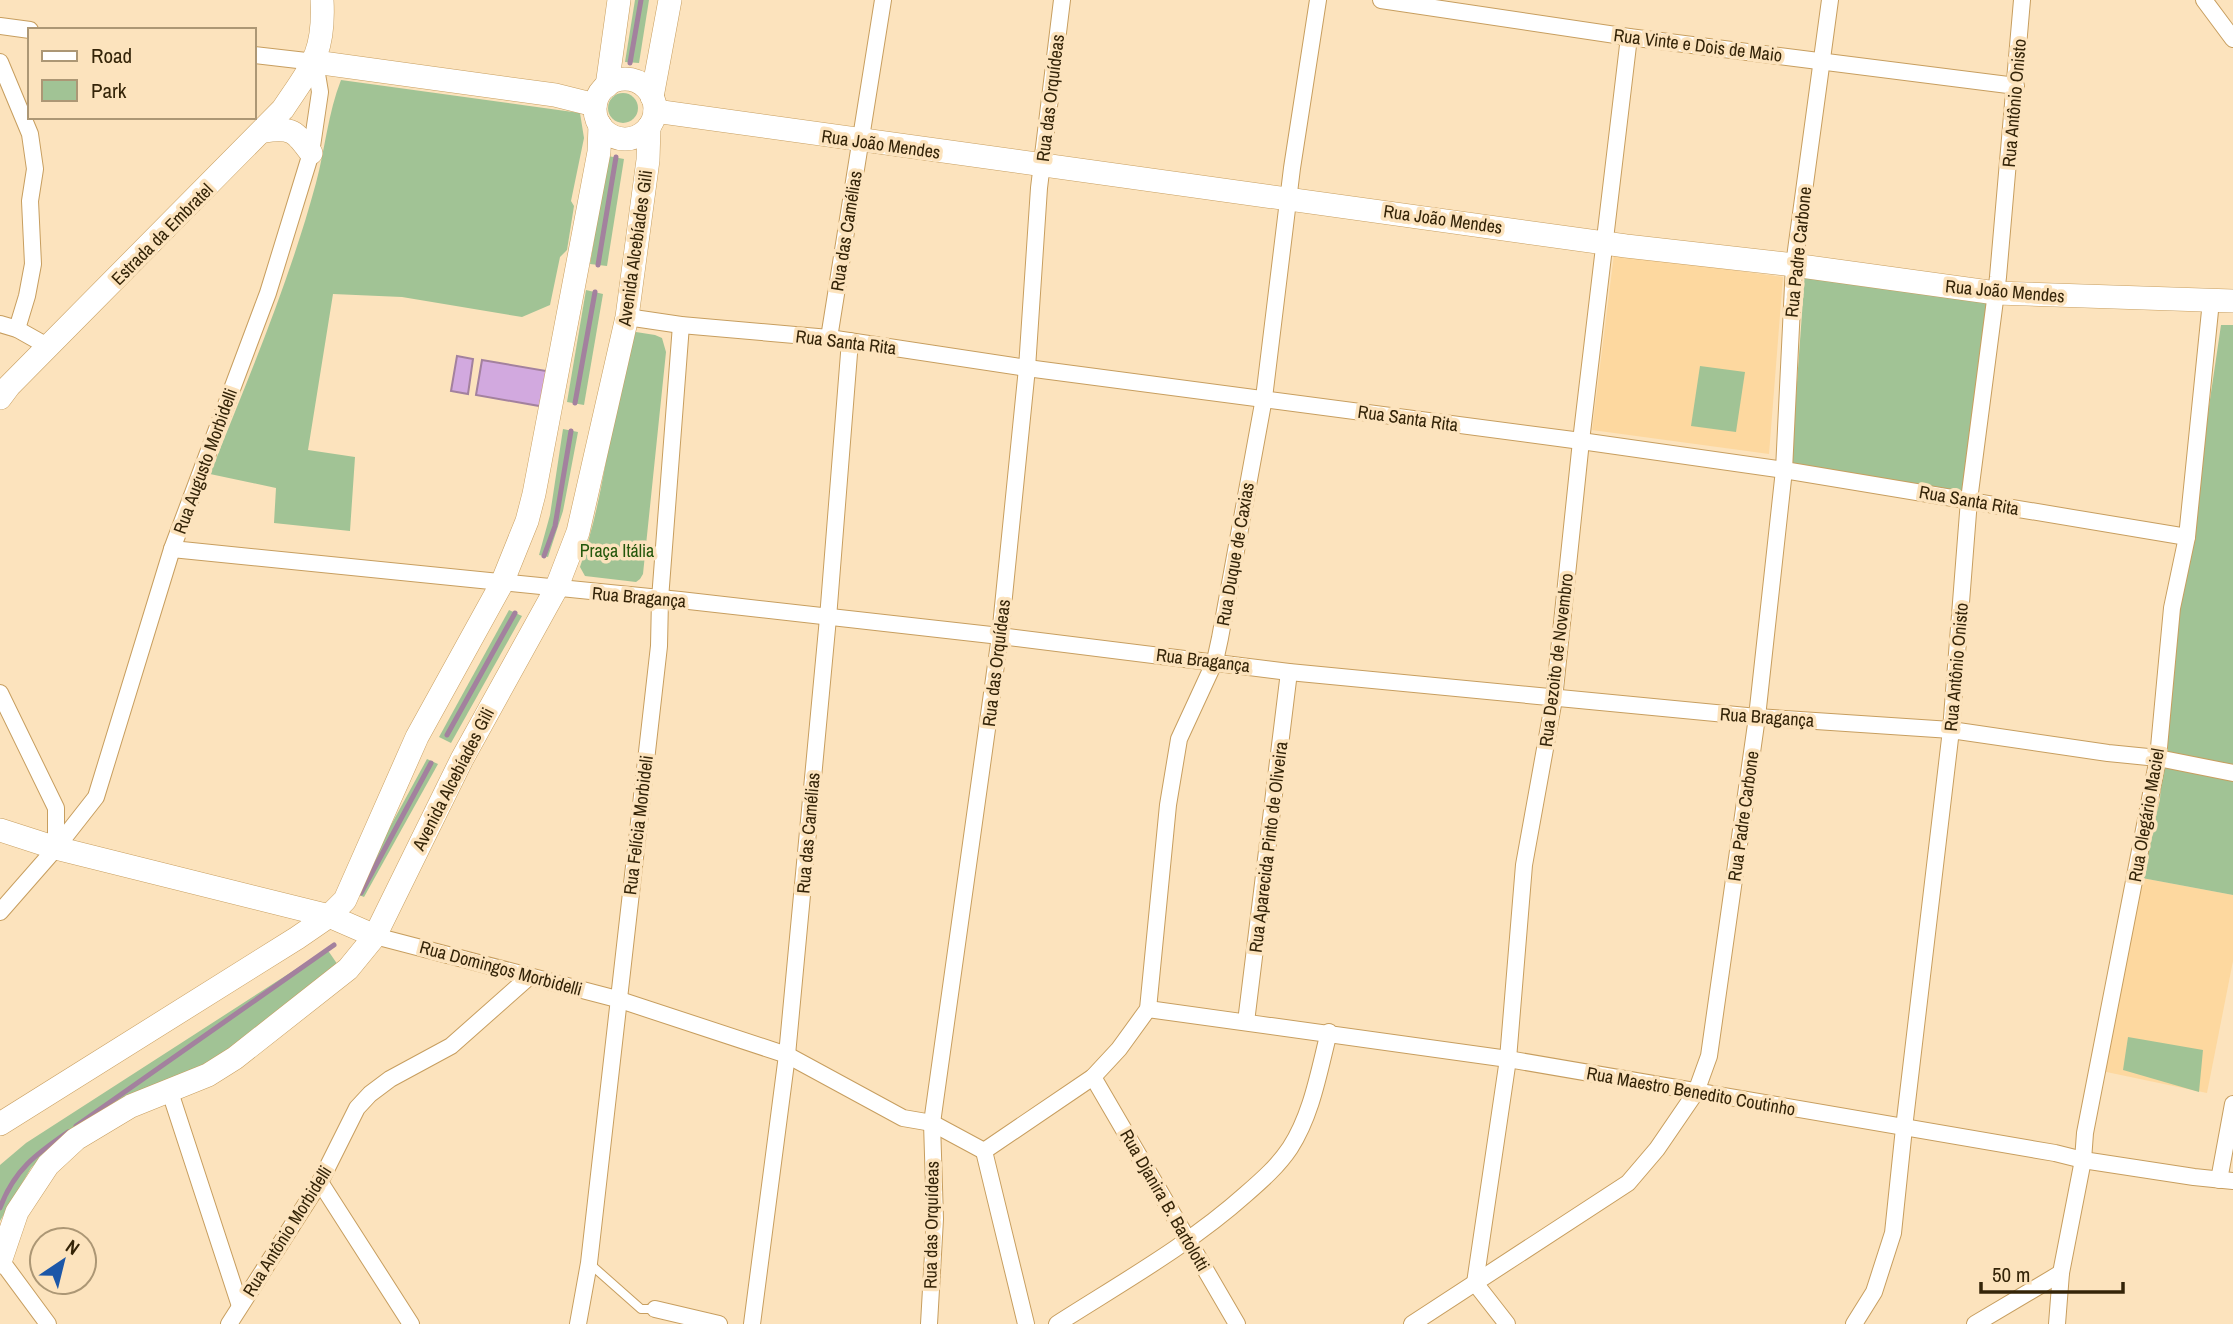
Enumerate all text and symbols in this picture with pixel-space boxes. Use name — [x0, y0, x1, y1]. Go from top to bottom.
street label: Rua Vinte e Dois de Maio — [1612, 22, 1784, 68]
legend — [28, 28, 256, 119]
street label: Rua das Orquídeas — [1030, 33, 1070, 163]
street label: Rua Antônio Onisto — [1996, 38, 2032, 168]
text: Road — [91, 41, 132, 70]
text: Park — [91, 76, 127, 105]
street label: Rua João Mendes — [820, 123, 942, 165]
street label: Avenida Alcebíades Gili — [612, 168, 658, 329]
street label: Rua das Camélias — [824, 169, 868, 293]
street label: Estrada da Embratel — [106, 178, 218, 290]
street label: Rua Padre Carbone — [1779, 185, 1817, 319]
street label: Rua João Mendes — [1382, 198, 1504, 240]
street label: Rua João Mendes — [1944, 273, 2066, 309]
street label: Rua Santa Rita — [794, 323, 898, 361]
street label: Rua Augusto Morbidelli — [167, 385, 243, 537]
street label: Rua Santa Rita — [1356, 399, 1460, 437]
street label: Rua Santa Rita — [1917, 479, 2021, 521]
street label: Rua Duque de Caxias — [1210, 480, 1260, 628]
park label: Praça Itália — [580, 538, 654, 563]
street label: Rua Dezoito de Novembro — [1533, 572, 1579, 748]
street label: Rua Bragança — [591, 580, 687, 614]
street label: Rua das Orquídeas — [976, 598, 1016, 728]
street label: Rua Antônio Onisto — [1938, 602, 1974, 732]
street label: Rua Bragança — [1155, 642, 1251, 678]
street label: Rua Bragança — [1719, 701, 1815, 733]
street label: Avenida Alcebíades Gili — [406, 703, 500, 856]
street label: Rua Aparecida Pinto de Oliveira — [1243, 740, 1293, 954]
street label: Rua Olegário Maciel — [2122, 746, 2170, 884]
street label: Rua Padre Carbone — [1721, 749, 1765, 883]
street label: Rua Felícia Morbideli — [617, 754, 659, 896]
street label: Rua das Camélias — [790, 771, 826, 895]
street label: Rua Domingos Morbidelli — [417, 934, 585, 1002]
street label: Rua Maestro Benedito Coutinho — [1585, 1060, 1797, 1122]
street label: Rua Djanira B. Bartolotti — [1114, 1124, 1216, 1276]
street label: Rua Antônio Morbidelli — [237, 1161, 337, 1301]
street label: Rua das Orquídeas — [917, 1161, 945, 1289]
north arrow — [28, 1226, 98, 1296]
text: N — [61, 1233, 85, 1261]
scale bar — [1981, 1250, 2123, 1294]
text: 50 m — [1992, 1260, 2030, 1289]

